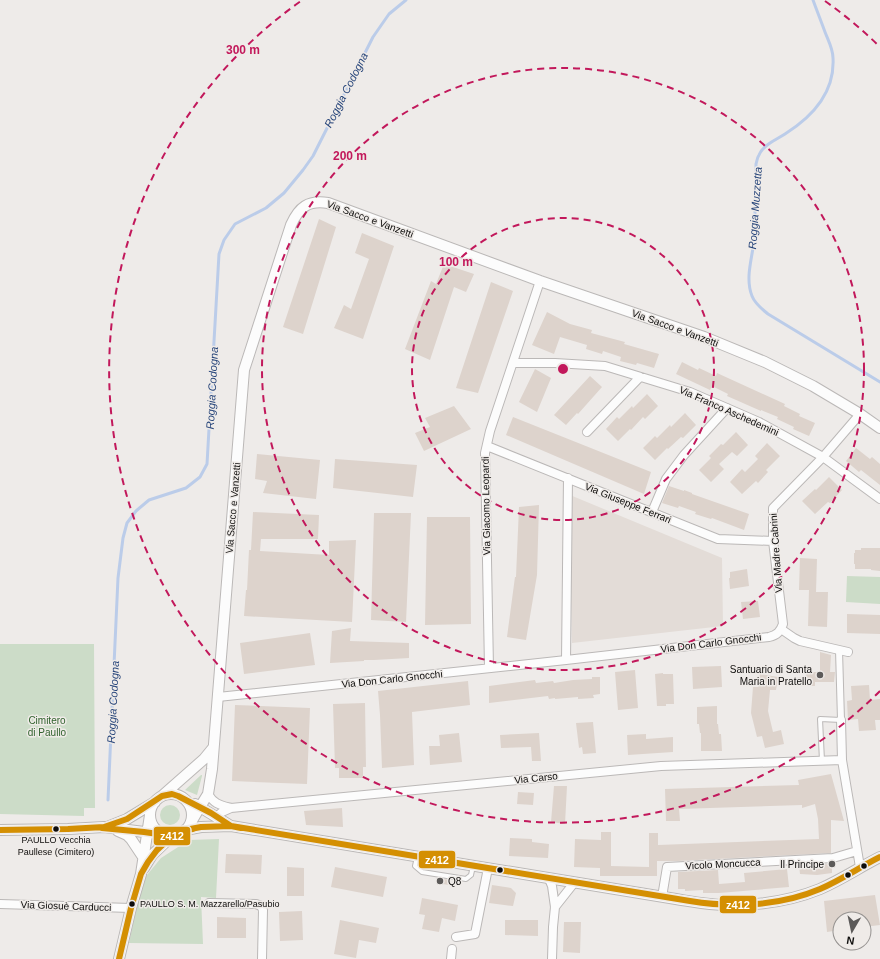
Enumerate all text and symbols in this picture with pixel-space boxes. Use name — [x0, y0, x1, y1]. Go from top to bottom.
text: 300 m — [226, 43, 260, 57]
water label: Roggia Codogna — [322, 50, 370, 130]
text: 200 m — [333, 149, 367, 163]
water label: Roggia Muzzetta — [746, 166, 764, 250]
street label: Via Sacco e Vanzetti — [325, 198, 415, 240]
text: 100 m — [439, 255, 473, 269]
street label: Via Sacco e Vanzetti — [630, 307, 720, 349]
water label: Roggia Codogna — [204, 346, 220, 430]
centre of rings — [556, 362, 570, 376]
street label: Via Franco Aschedemini — [678, 384, 780, 438]
street label: Via Giacomo Leopardi — [480, 457, 492, 555]
street label: Via Sacco e Vanzetti — [224, 462, 242, 554]
street label: Via Giuseppe Ferrari — [583, 481, 673, 525]
street label: Via Madre Cabrini — [768, 513, 784, 593]
street label: Via Don Carlo Gnocchi — [660, 631, 762, 655]
water label: Roggia Codogna — [105, 660, 121, 744]
place label: Santuario di Santa Maria in Pratello — [730, 664, 812, 687]
street label: Via Don Carlo Gnocchi — [341, 668, 443, 690]
marker: Santuario di Santa Maria in Pratello — [815, 670, 825, 680]
park label: Cimitero di Paullo — [28, 715, 67, 738]
street label: Via Carso — [514, 770, 559, 786]
marker: PAULLO Vecchia Paullese (Cimitero) — [51, 824, 61, 834]
line badge: z412 — [153, 826, 191, 846]
text: z412 — [160, 830, 184, 842]
place label: PAULLO Vecchia Paullese (Cimitero) — [18, 835, 94, 857]
line badge: z412 — [418, 850, 456, 869]
text: z412 — [425, 854, 449, 866]
street label: Vicolo Moncucca — [685, 857, 761, 871]
place label: Il Principe — [780, 859, 824, 870]
marker: Il Principe — [827, 859, 837, 869]
unlabelled marker — [859, 861, 869, 871]
unlabelled marker — [495, 865, 505, 875]
unlabelled marker — [843, 870, 853, 880]
marker: Q8 — [435, 876, 445, 886]
place label: Q8 — [448, 876, 462, 887]
line badge: z412 — [719, 895, 757, 914]
street label: Via Giosuè Carducci — [20, 899, 112, 913]
marker: PAULLO S. M. Mazzarello/Pasubio — [127, 899, 137, 909]
place label: PAULLO S. M. Mazzarello/Pasubio — [140, 899, 279, 909]
text: z412 — [726, 899, 750, 911]
north arrow — [832, 911, 872, 951]
text: N — [846, 934, 855, 947]

